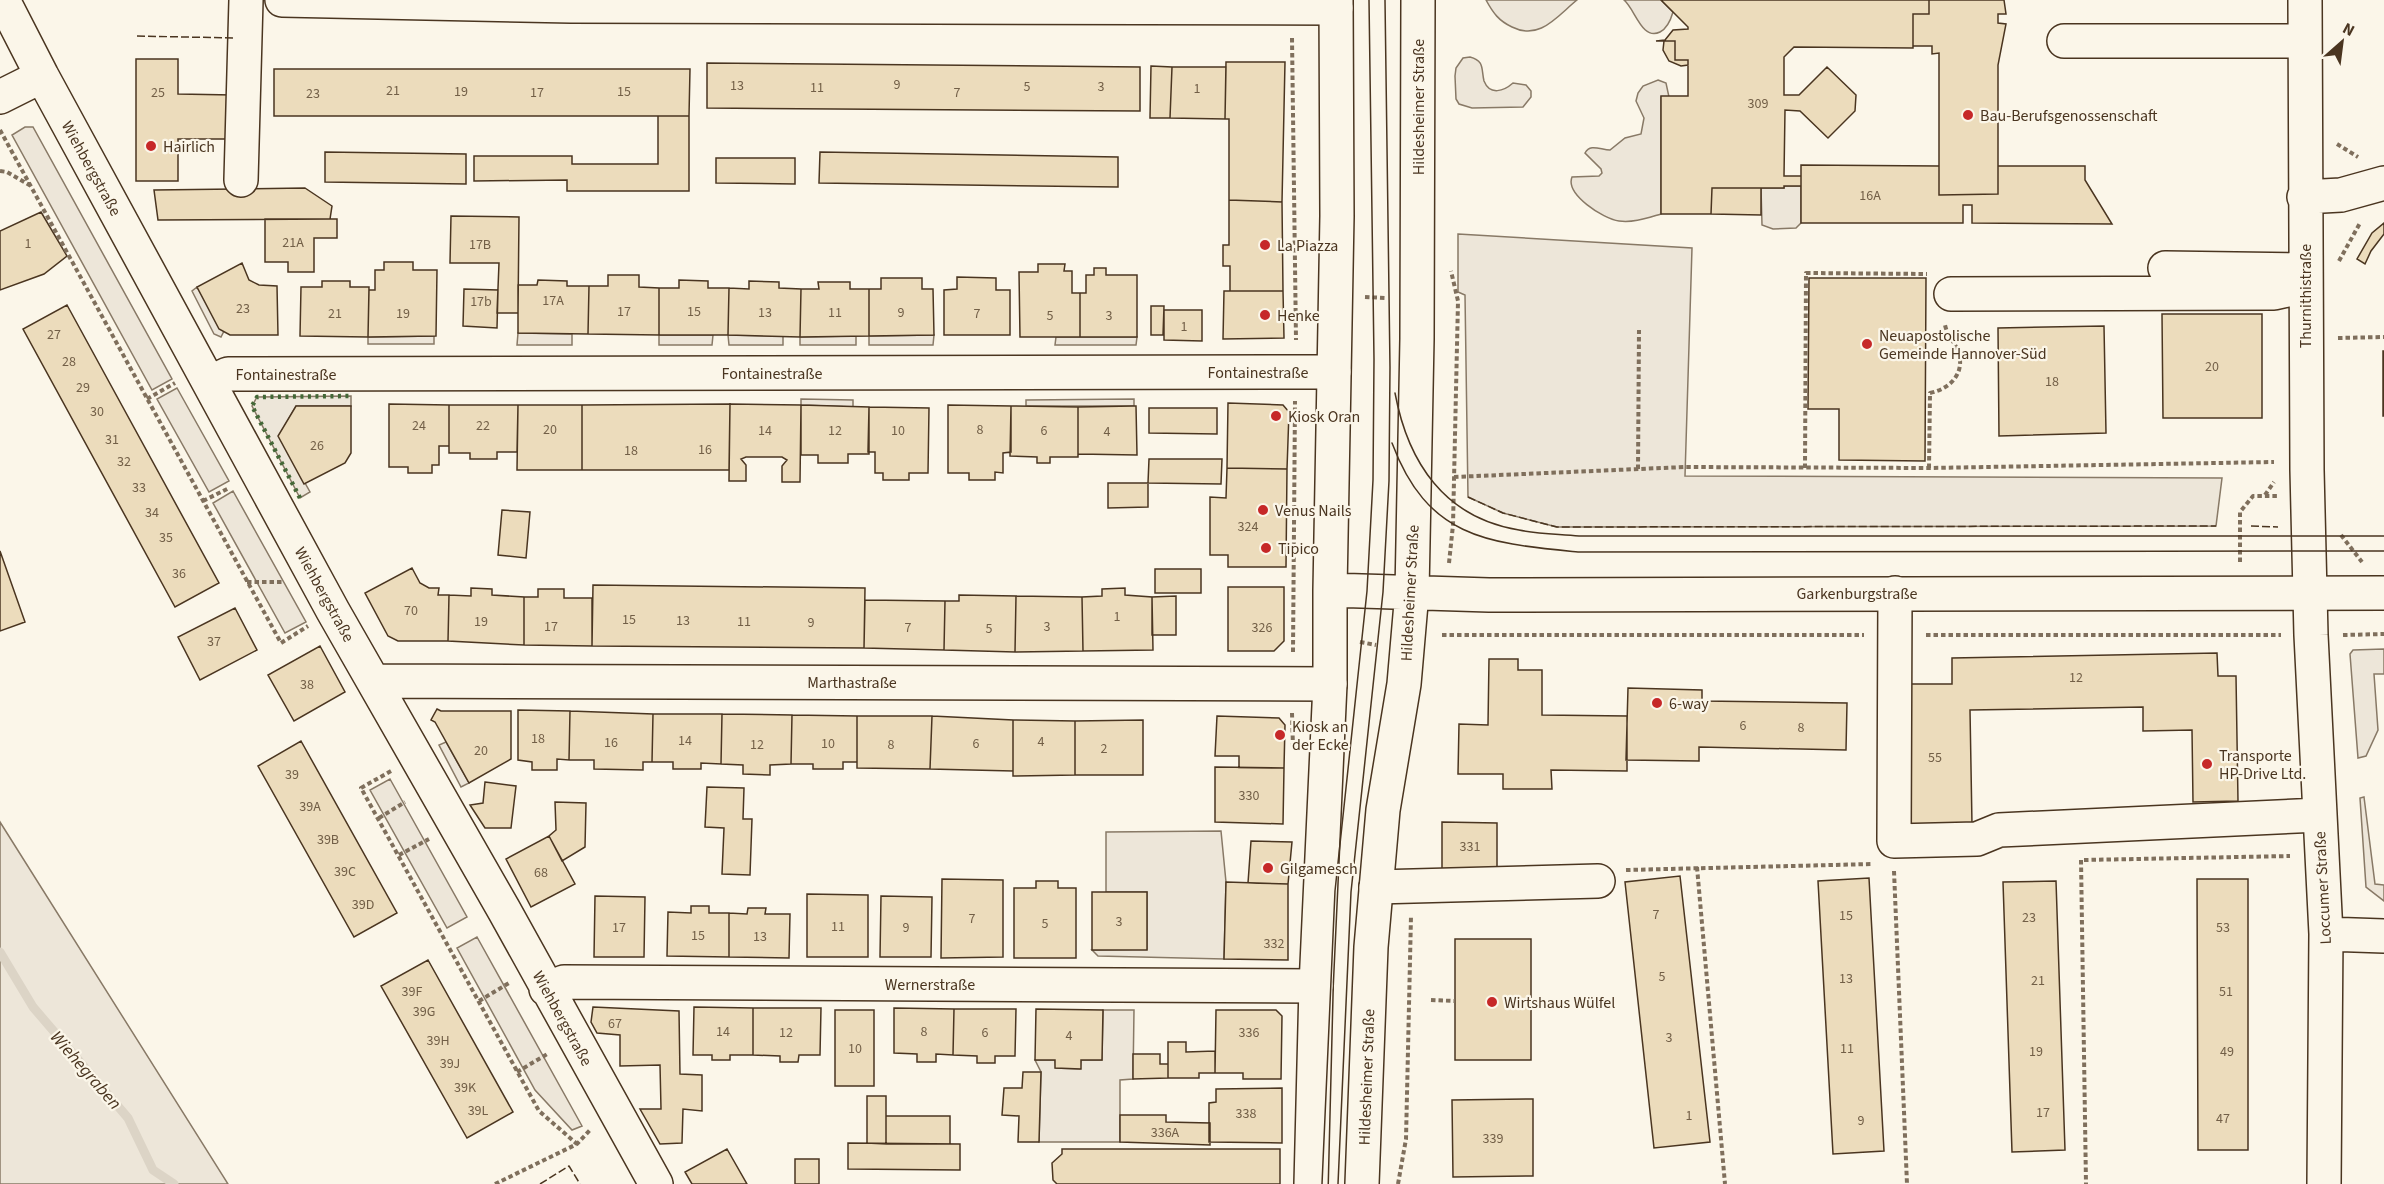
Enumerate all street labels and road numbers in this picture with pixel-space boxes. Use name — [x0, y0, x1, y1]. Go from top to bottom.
street label: Hildesheimer Straße — [1408, 39, 1430, 175]
street label: Wiehbergstraße — [56, 117, 126, 220]
street label: Thurnithistraße — [2295, 244, 2317, 348]
street label: Fontainestraße — [1207, 362, 1309, 384]
street label: Fontainestraße — [721, 363, 823, 385]
street label: Fontainestraße — [235, 364, 337, 386]
street label: Hildesheimer Straße — [1395, 524, 1425, 662]
street label: Wiehbergstraße — [289, 543, 359, 646]
street label: Garkenburgstraße — [1797, 583, 1918, 605]
street label: Marthastraße — [807, 672, 897, 694]
street label: Loccumer Straße — [2309, 831, 2337, 945]
street label: Wiehbergstraße — [527, 967, 597, 1070]
street label: Wernerstraße — [885, 974, 975, 996]
street label: Hildesheimer Straße — [1354, 1008, 1380, 1146]

